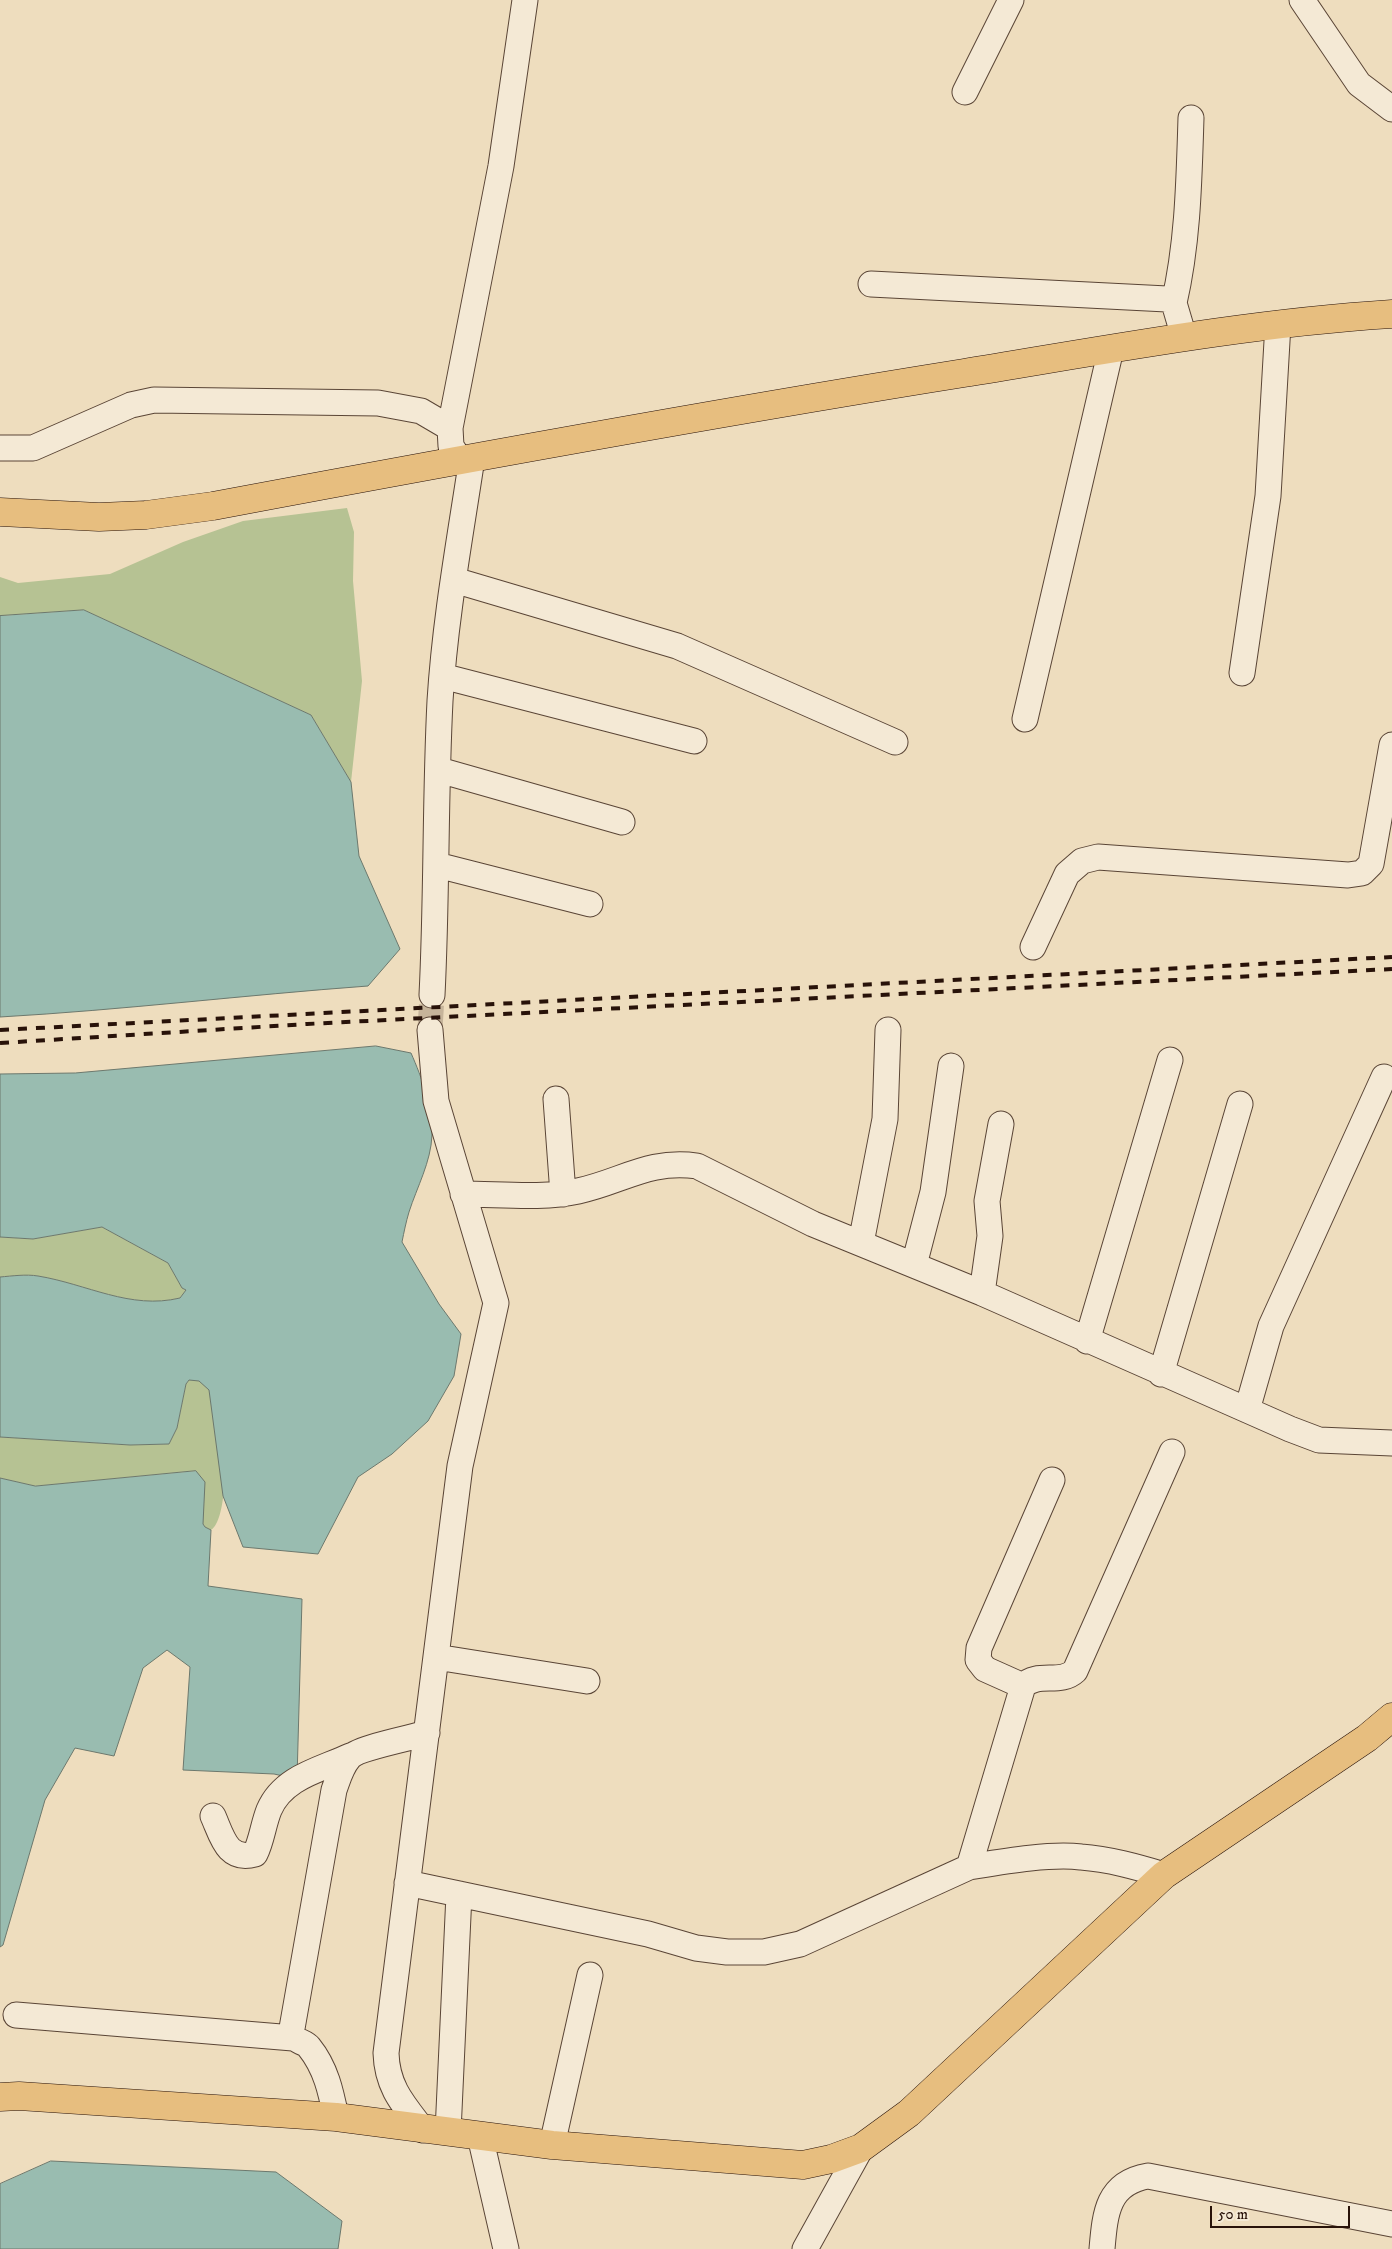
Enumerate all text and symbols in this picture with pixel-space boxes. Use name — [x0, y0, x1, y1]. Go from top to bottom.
scale bar — [1212, 2196, 1352, 2228]
text: 50 m — [1218, 2205, 1248, 2224]

